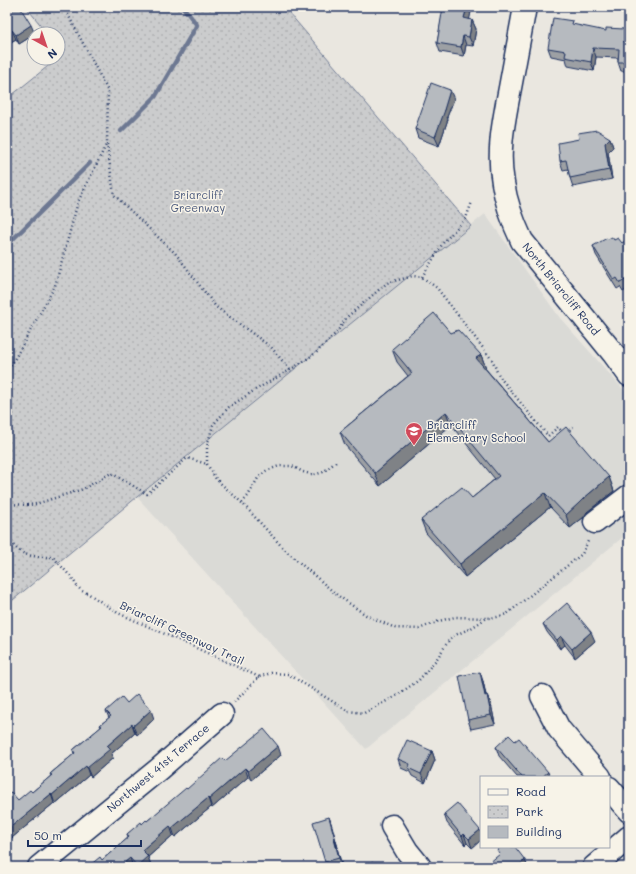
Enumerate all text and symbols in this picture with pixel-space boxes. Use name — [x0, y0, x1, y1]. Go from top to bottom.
north arrow — [26, 26, 66, 66]
text: N — [45, 46, 61, 62]
park label: Briarcliff Greenway — [171, 187, 226, 215]
street label: North Briarcliff Road — [519, 239, 603, 338]
place label: Briarcliff Elementary School — [427, 417, 526, 445]
school or university icon: Briarcliff Elementary School — [404, 421, 424, 446]
street label: Briarcliff Greenway Trail — [118, 597, 247, 668]
street label: Northwest 41st Terrace — [103, 720, 212, 815]
legend — [480, 776, 610, 848]
text: Road — [516, 783, 546, 799]
text: Park — [516, 803, 543, 819]
scale bar — [28, 822, 141, 848]
text: Building — [516, 823, 562, 839]
text: 50 m — [34, 827, 62, 843]

